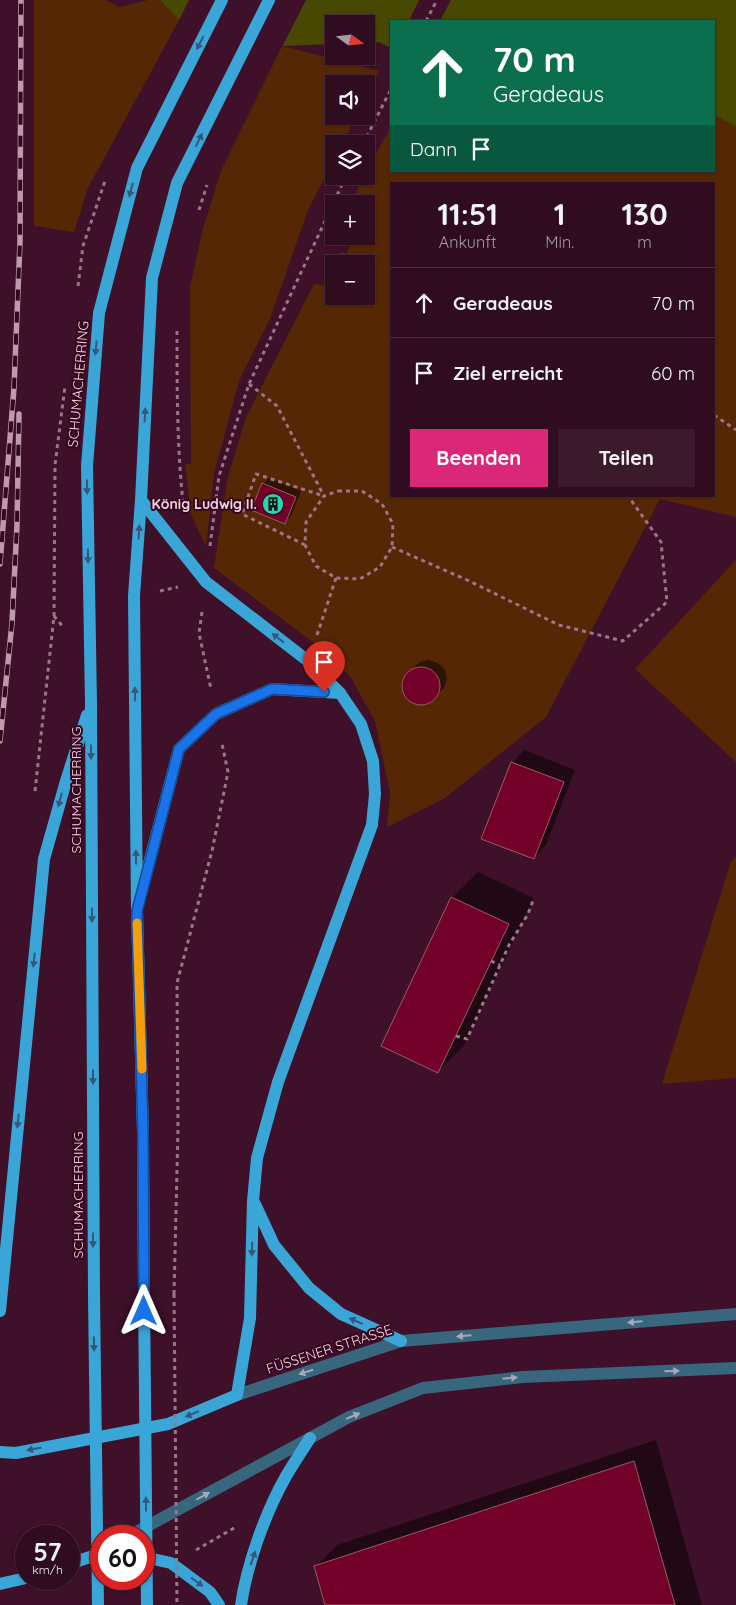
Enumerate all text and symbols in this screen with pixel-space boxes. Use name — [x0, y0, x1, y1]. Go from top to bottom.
north arrow — [325, 15, 375, 65]
map controls — [325, 15, 375, 305]
one-way arrow — [196, 36, 204, 51]
text: 70 m — [493, 37, 576, 81]
icon: ahead — [410, 40, 475, 105]
button: sound — [325, 75, 375, 125]
text: Geradeaus — [493, 80, 604, 108]
one-way arrow — [195, 132, 203, 147]
button: layers — [325, 135, 375, 185]
icon: arrive — [467, 135, 495, 163]
text: Dann — [410, 137, 457, 161]
one-way arrow — [127, 183, 135, 198]
button: + — [325, 195, 375, 245]
text: 11:51 — [437, 195, 498, 233]
text: 1 — [554, 195, 565, 233]
text: 130 — [621, 195, 668, 233]
text: Ankunft — [439, 232, 496, 252]
text: Min. — [545, 232, 574, 252]
text: m — [637, 232, 652, 252]
button: − — [325, 255, 375, 305]
icon: ahead — [410, 289, 438, 317]
text: Geradeaus — [453, 291, 553, 315]
text: 70 m — [651, 291, 695, 315]
street label: SCHUMACHERRING — [63, 320, 93, 448]
one-way arrow — [92, 341, 100, 357]
icon: arrive — [410, 359, 438, 387]
text: Ziel erreicht — [453, 361, 563, 385]
text: 60 m — [651, 361, 695, 385]
one-way arrow — [141, 407, 149, 423]
button: Beenden — [410, 429, 548, 487]
button: Teilen — [558, 429, 695, 487]
one-way arrow — [83, 479, 91, 495]
building icon: König Ludwig II. — [261, 492, 285, 516]
place label: König Ludwig II. — [152, 495, 257, 513]
one-way arrow — [135, 524, 143, 540]
one-way arrow — [84, 549, 92, 565]
one-way arrow — [272, 632, 285, 643]
pin — [303, 641, 345, 692]
icon: arrive — [310, 648, 338, 676]
one-way arrow — [131, 686, 139, 702]
street label: SCHUMACHERRING — [67, 727, 85, 854]
one-way arrow — [87, 744, 95, 760]
one-way arrow — [56, 792, 64, 807]
one-way arrow — [132, 849, 140, 865]
one-way arrow — [88, 907, 96, 923]
one-way arrow — [30, 952, 38, 968]
one-way arrow — [89, 1069, 97, 1085]
one-way arrow — [14, 1114, 22, 1130]
street label: SCHUMACHERRING — [69, 1132, 87, 1259]
one-way arrow — [89, 1232, 97, 1248]
one-way arrow — [248, 1242, 256, 1258]
position arrow — [117, 1284, 169, 1336]
one-way arrow — [349, 1316, 363, 1324]
one-way arrow — [627, 1318, 643, 1326]
street label: FÜSSENER STRASSE — [264, 1320, 394, 1378]
one-way arrow — [455, 1332, 471, 1340]
one-way arrow — [90, 1337, 98, 1353]
one-way arrow — [664, 1367, 680, 1375]
one-way arrow — [299, 1369, 314, 1376]
one-way arrow — [502, 1374, 518, 1382]
one-way arrow — [184, 1410, 199, 1418]
one-way arrow — [346, 1411, 360, 1419]
one-way arrow — [25, 1446, 41, 1454]
one-way arrow — [196, 1492, 210, 1500]
one-way arrow — [142, 1496, 150, 1512]
speed limit sign: 60 — [90, 1525, 155, 1590]
text: 57 — [33, 1536, 62, 1567]
one-way arrow — [249, 1550, 257, 1565]
text: km/h — [32, 1562, 63, 1577]
one-way arrow — [190, 1577, 204, 1587]

